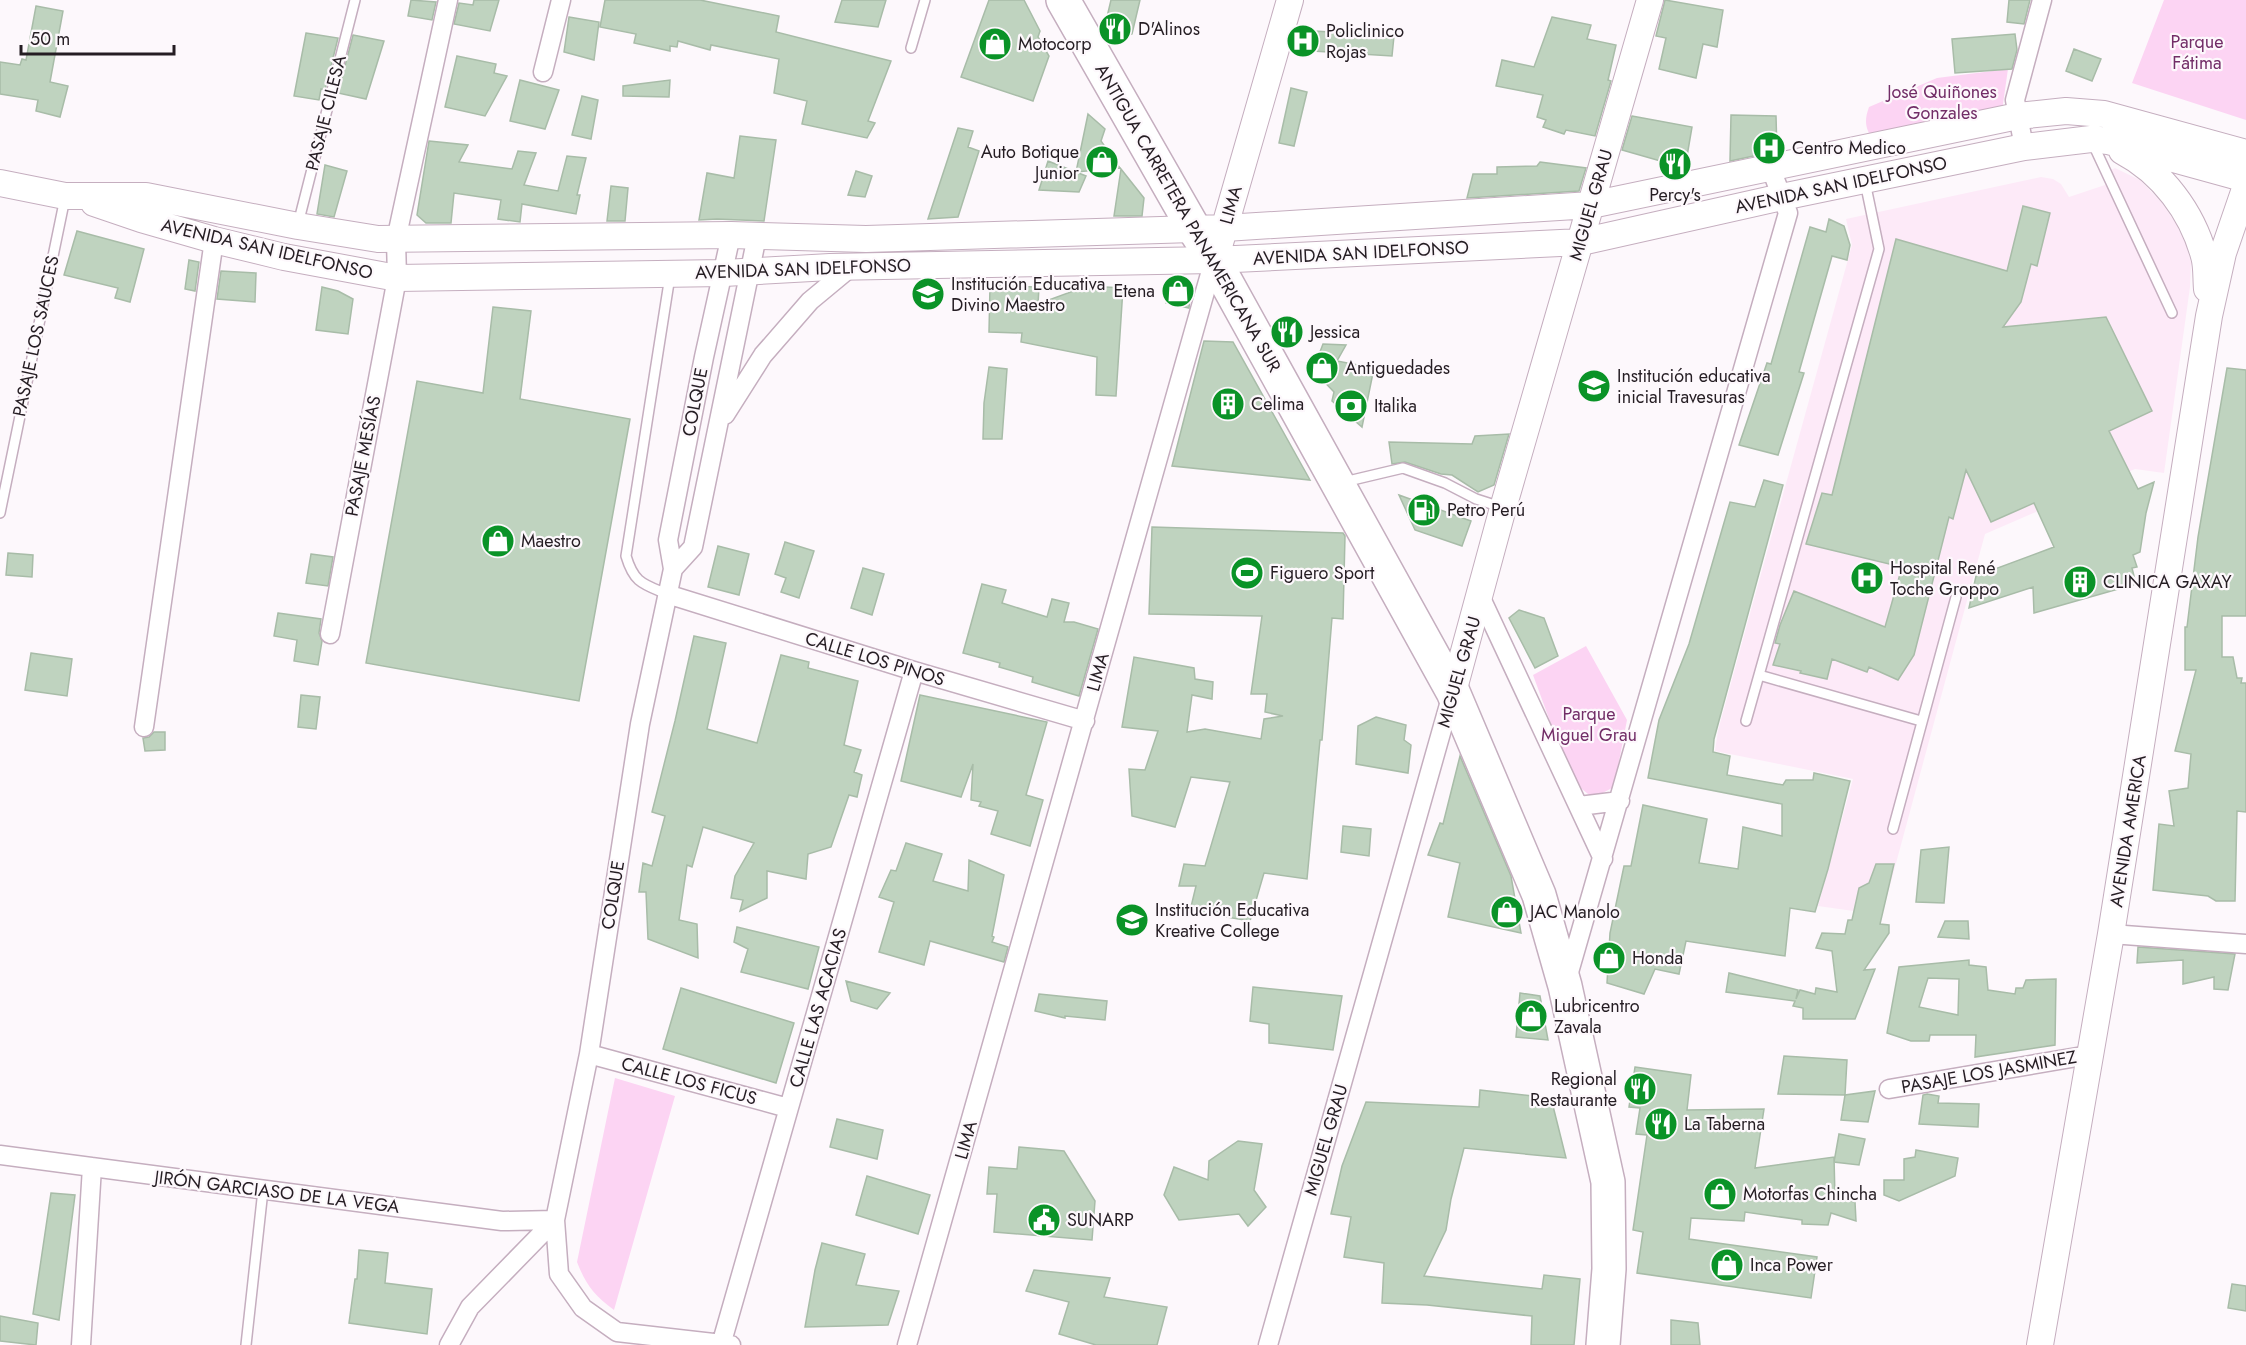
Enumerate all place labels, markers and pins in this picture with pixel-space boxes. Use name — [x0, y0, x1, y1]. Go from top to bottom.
restaurant icon: D'Alinos — [1097, 11, 1133, 47]
place label: D'Alinos — [1138, 16, 1200, 42]
place label: Policlinico Rojas — [1326, 18, 1404, 65]
hospital icon: Policlinico Rojas — [1285, 23, 1321, 59]
shop icon: Motocorp — [977, 26, 1013, 62]
place label: Motocorp — [1018, 31, 1091, 57]
hospital icon: Centro Medico — [1751, 130, 1787, 166]
place label: Centro Medico — [1792, 135, 1906, 161]
place label: Auto Botique Junior — [981, 139, 1080, 186]
shop icon: Auto Botique Junior — [1084, 144, 1120, 180]
restaurant icon: Percy's — [1657, 146, 1693, 182]
place label: Percy's — [1649, 182, 1701, 208]
place label: Institución Educativa Divino Maestro — [951, 271, 1105, 318]
shop icon: Etena — [1160, 273, 1196, 309]
school or university icon: Institución Educativa Divino Maestro — [910, 276, 946, 312]
place label: Etena — [1113, 278, 1155, 304]
restaurant icon: Jessica — [1269, 314, 1305, 350]
place label: Jessica — [1308, 319, 1360, 345]
shop icon: Antiguedades — [1304, 350, 1340, 386]
place label: Antiguedades — [1345, 355, 1450, 381]
place label: Institución educativa inicial Travesuras — [1617, 363, 1771, 410]
school or university icon: Institución educativa inicial Travesuras — [1576, 368, 1612, 404]
building icon: Celima — [1210, 386, 1246, 422]
bank icon: Italika — [1333, 388, 1369, 424]
place label: Celima — [1251, 391, 1304, 417]
place label: Italika — [1374, 393, 1417, 419]
fuel station icon: Petro Perú — [1406, 492, 1442, 528]
place label: Petro Perú — [1447, 497, 1525, 523]
shop icon: Maestro — [480, 523, 516, 559]
place label: Maestro — [521, 528, 581, 554]
sports icon: Figuero Sport — [1229, 555, 1265, 591]
place label: Hospital René Toche Groppo — [1890, 555, 1999, 602]
place label: Figuero Sport — [1270, 560, 1375, 586]
hospital icon: Hospital René Toche Groppo — [1849, 560, 1885, 596]
building icon: CLINICA GAXAY — [2062, 564, 2098, 600]
place label: CLINICA GAXAY — [2103, 569, 2232, 595]
shop icon: JAC Manolo — [1489, 894, 1525, 930]
place label: Institución Educativa Kreative College — [1155, 897, 1309, 944]
place label: JAC Manolo — [1528, 899, 1620, 925]
school or university icon: Institución Educativa Kreative College — [1114, 902, 1150, 938]
shop icon: Honda — [1591, 940, 1627, 976]
place label: Honda — [1632, 945, 1683, 971]
place label: Lubricentro Zavala — [1554, 993, 1640, 1040]
shop icon: Lubricentro Zavala — [1513, 998, 1549, 1034]
place label: Regional Restaurante — [1530, 1066, 1617, 1113]
restaurant icon: Regional Restaurante — [1622, 1071, 1658, 1107]
restaurant icon: La Taberna — [1643, 1106, 1679, 1142]
place label: La Taberna — [1684, 1111, 1765, 1137]
shop icon: Motorfas Chincha — [1702, 1176, 1738, 1212]
place label: Motorfas Chincha — [1743, 1181, 1877, 1207]
public building icon: SUNARP — [1026, 1202, 1062, 1238]
place label: SUNARP — [1067, 1207, 1134, 1233]
shop icon: Inca Power — [1709, 1247, 1745, 1283]
place label: Inca Power — [1750, 1252, 1834, 1278]

